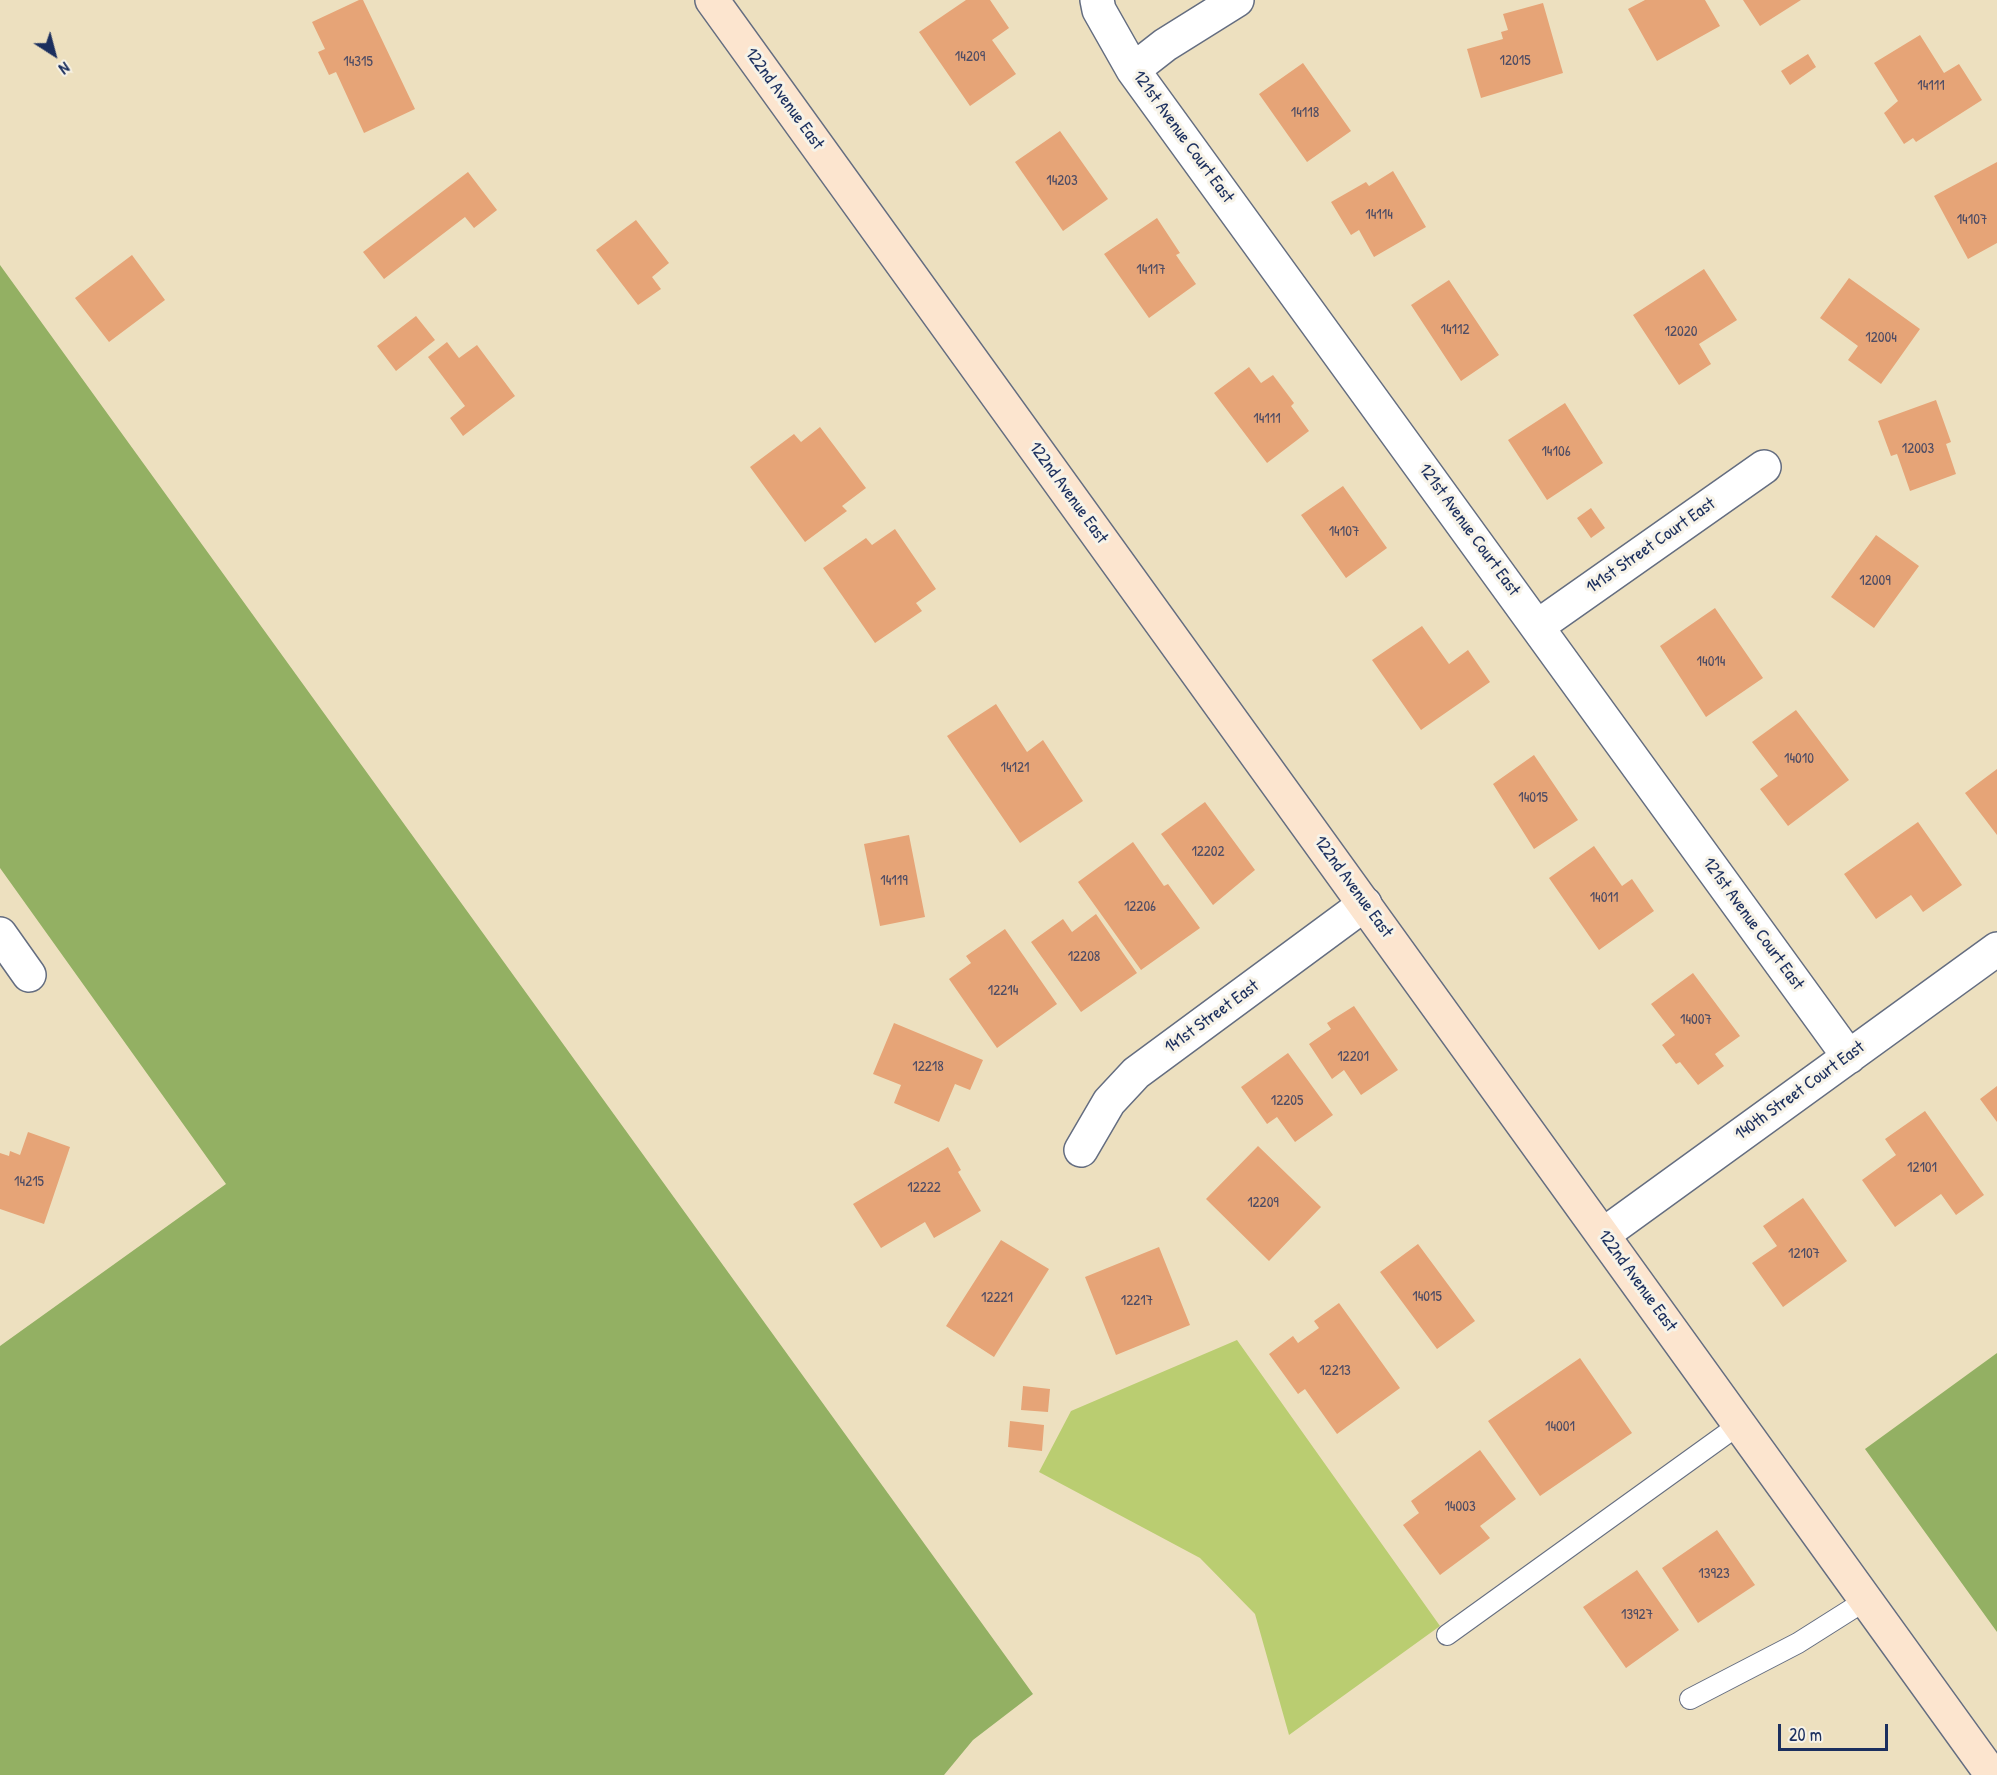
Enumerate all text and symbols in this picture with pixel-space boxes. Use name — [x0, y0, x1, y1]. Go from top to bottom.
north arrow — [24, 24, 84, 84]
street label: 122nd Avenue East — [740, 44, 828, 154]
house number: 14209 — [955, 48, 985, 66]
house number: 12015 — [1500, 52, 1530, 70]
house number: 14315 — [343, 53, 373, 71]
text: N — [55, 57, 74, 80]
street label: 121st Avenue Court East — [1128, 67, 1238, 207]
house number: 14111 — [1917, 77, 1945, 95]
house number: 14118 — [1291, 104, 1319, 122]
house number: 14203 — [1046, 172, 1078, 190]
house number: 14114 — [1365, 206, 1393, 224]
house number: 14107 — [1957, 211, 1987, 229]
house number: 14117 — [1136, 261, 1166, 279]
house number: 14112 — [1441, 321, 1469, 339]
house number: 12020 — [1665, 323, 1697, 341]
house number: 12004 — [1865, 329, 1897, 347]
house number: 14111 — [1253, 410, 1281, 428]
street label: 122nd Avenue East — [1024, 438, 1112, 548]
house number: 12003 — [1902, 440, 1934, 458]
house number: 14106 — [1541, 443, 1571, 461]
street label: 121st Avenue Court East — [1414, 460, 1524, 600]
street label: 141st Street Court East — [1582, 493, 1720, 599]
house number: 14107 — [1329, 523, 1359, 541]
house number: 12009 — [1859, 572, 1891, 590]
house number: 14014 — [1697, 653, 1725, 671]
house number: 14010 — [1784, 750, 1814, 768]
house number: 14121 — [1001, 759, 1029, 777]
house number: 14015 — [1518, 789, 1548, 807]
street label: 122nd Avenue East — [1309, 832, 1397, 942]
house number: 12202 — [1191, 843, 1225, 861]
street label: 121st Avenue Court East — [1698, 854, 1808, 994]
house number: 14119 — [880, 872, 908, 890]
house number: 14011 — [1590, 889, 1618, 907]
house number: 12206 — [1124, 898, 1156, 916]
house number: 12208 — [1068, 948, 1100, 966]
street label: 141st Street East — [1161, 976, 1263, 1058]
house number: 12214 — [988, 982, 1018, 1000]
house number: 14007 — [1680, 1011, 1712, 1029]
street label: 140th Street Court East — [1731, 1037, 1869, 1145]
house number: 12201 — [1337, 1048, 1369, 1066]
house number: 12218 — [912, 1058, 944, 1076]
house number: 12205 — [1271, 1092, 1303, 1110]
house number: 12101 — [1907, 1159, 1937, 1177]
house number: 14215 — [14, 1173, 44, 1191]
house number: 12222 — [907, 1179, 941, 1197]
house number: 12209 — [1247, 1194, 1279, 1212]
street label: 122nd Avenue East — [1593, 1226, 1681, 1336]
house number: 12107 — [1788, 1245, 1820, 1263]
house number: 14015 — [1412, 1288, 1442, 1306]
house number: 12221 — [981, 1289, 1013, 1307]
house number: 12217 — [1121, 1292, 1153, 1310]
house number: 12213 — [1319, 1362, 1351, 1380]
house number: 14001 — [1545, 1418, 1575, 1436]
house number: 14003 — [1444, 1498, 1476, 1516]
house number: 13923 — [1698, 1565, 1730, 1583]
house number: 13927 — [1621, 1606, 1653, 1624]
scale bar — [1781, 1712, 1890, 1750]
text: 20 m — [1789, 1722, 1822, 1747]

